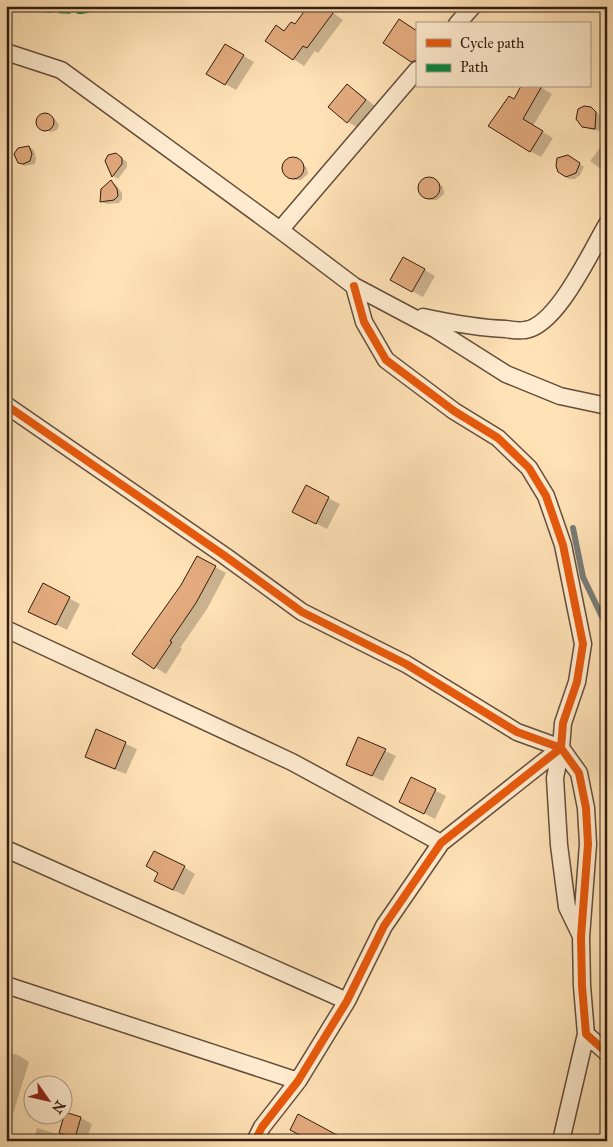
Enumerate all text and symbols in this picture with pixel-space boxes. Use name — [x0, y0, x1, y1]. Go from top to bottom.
legend — [416, 22, 590, 88]
text: Cycle path — [460, 34, 525, 52]
text: Path — [460, 58, 489, 76]
north arrow — [22, 1074, 72, 1124]
text: N — [48, 1097, 69, 1117]

